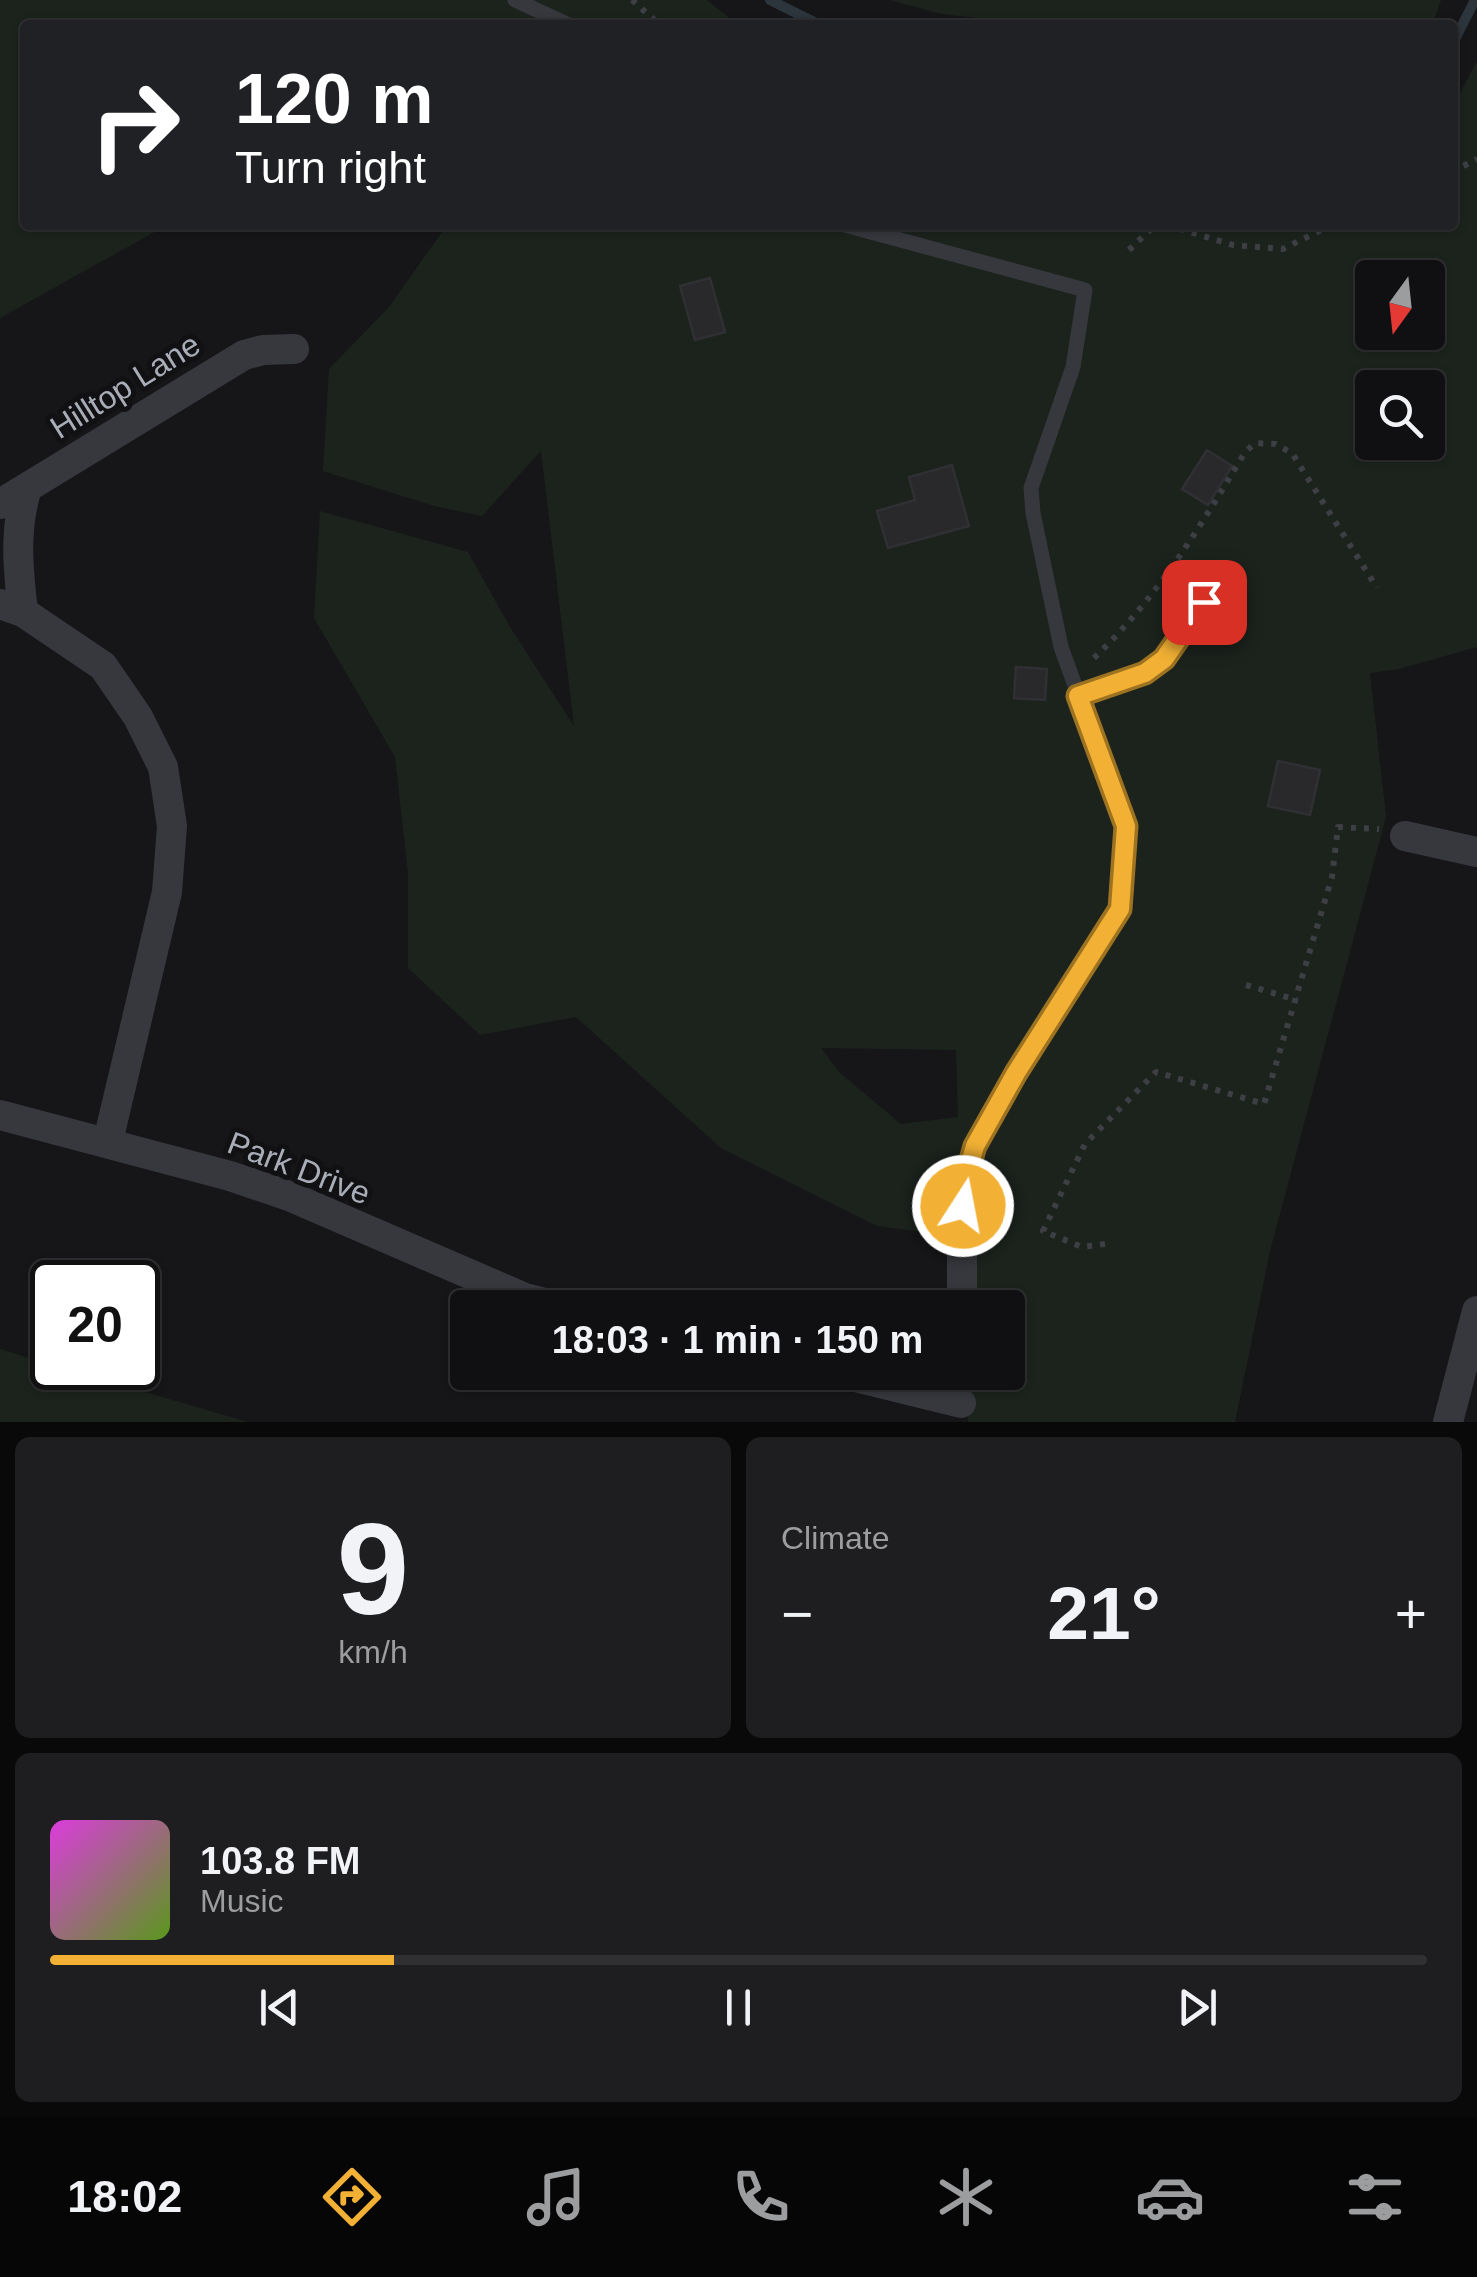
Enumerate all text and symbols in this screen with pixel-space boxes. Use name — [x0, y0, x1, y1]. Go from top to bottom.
icon: right — [70, 60, 200, 190]
text: 120 m — [235, 60, 433, 138]
text: Turn right — [235, 142, 426, 193]
north arrow — [1355, 260, 1445, 350]
map controls — [1355, 260, 1445, 460]
street label: Hilltop Lane — [44, 326, 206, 446]
button: search — [1355, 370, 1445, 460]
pin — [1162, 560, 1247, 645]
icon: arrive — [1177, 575, 1232, 630]
street label: Park Drive — [223, 1124, 375, 1212]
position arrow — [911, 1154, 1015, 1258]
speed limit sign: 20 — [30, 1260, 160, 1390]
text: 18:03 · 1 min · 150 m — [552, 1319, 923, 1361]
text: 9 — [337, 1496, 409, 1642]
text: Climate — [781, 1520, 889, 1556]
text: 21° — [1047, 1571, 1161, 1655]
text: − — [781, 1583, 813, 1645]
text: + — [1395, 1583, 1427, 1645]
text: km/h — [338, 1634, 408, 1670]
text: 103.8 FM — [200, 1840, 361, 1882]
text: Music — [200, 1883, 284, 1919]
icon: previous — [252, 1980, 307, 2035]
icon: pause — [711, 1980, 766, 2035]
icon: next — [1170, 1980, 1225, 2035]
icon: directions — [317, 2162, 387, 2232]
icon: music — [521, 2162, 591, 2232]
icon: phone — [726, 2162, 796, 2232]
icon: climate — [931, 2162, 1001, 2232]
icon: car — [1135, 2162, 1205, 2232]
icon: filters — [1340, 2162, 1410, 2232]
text: 18:02 — [67, 2171, 182, 2222]

